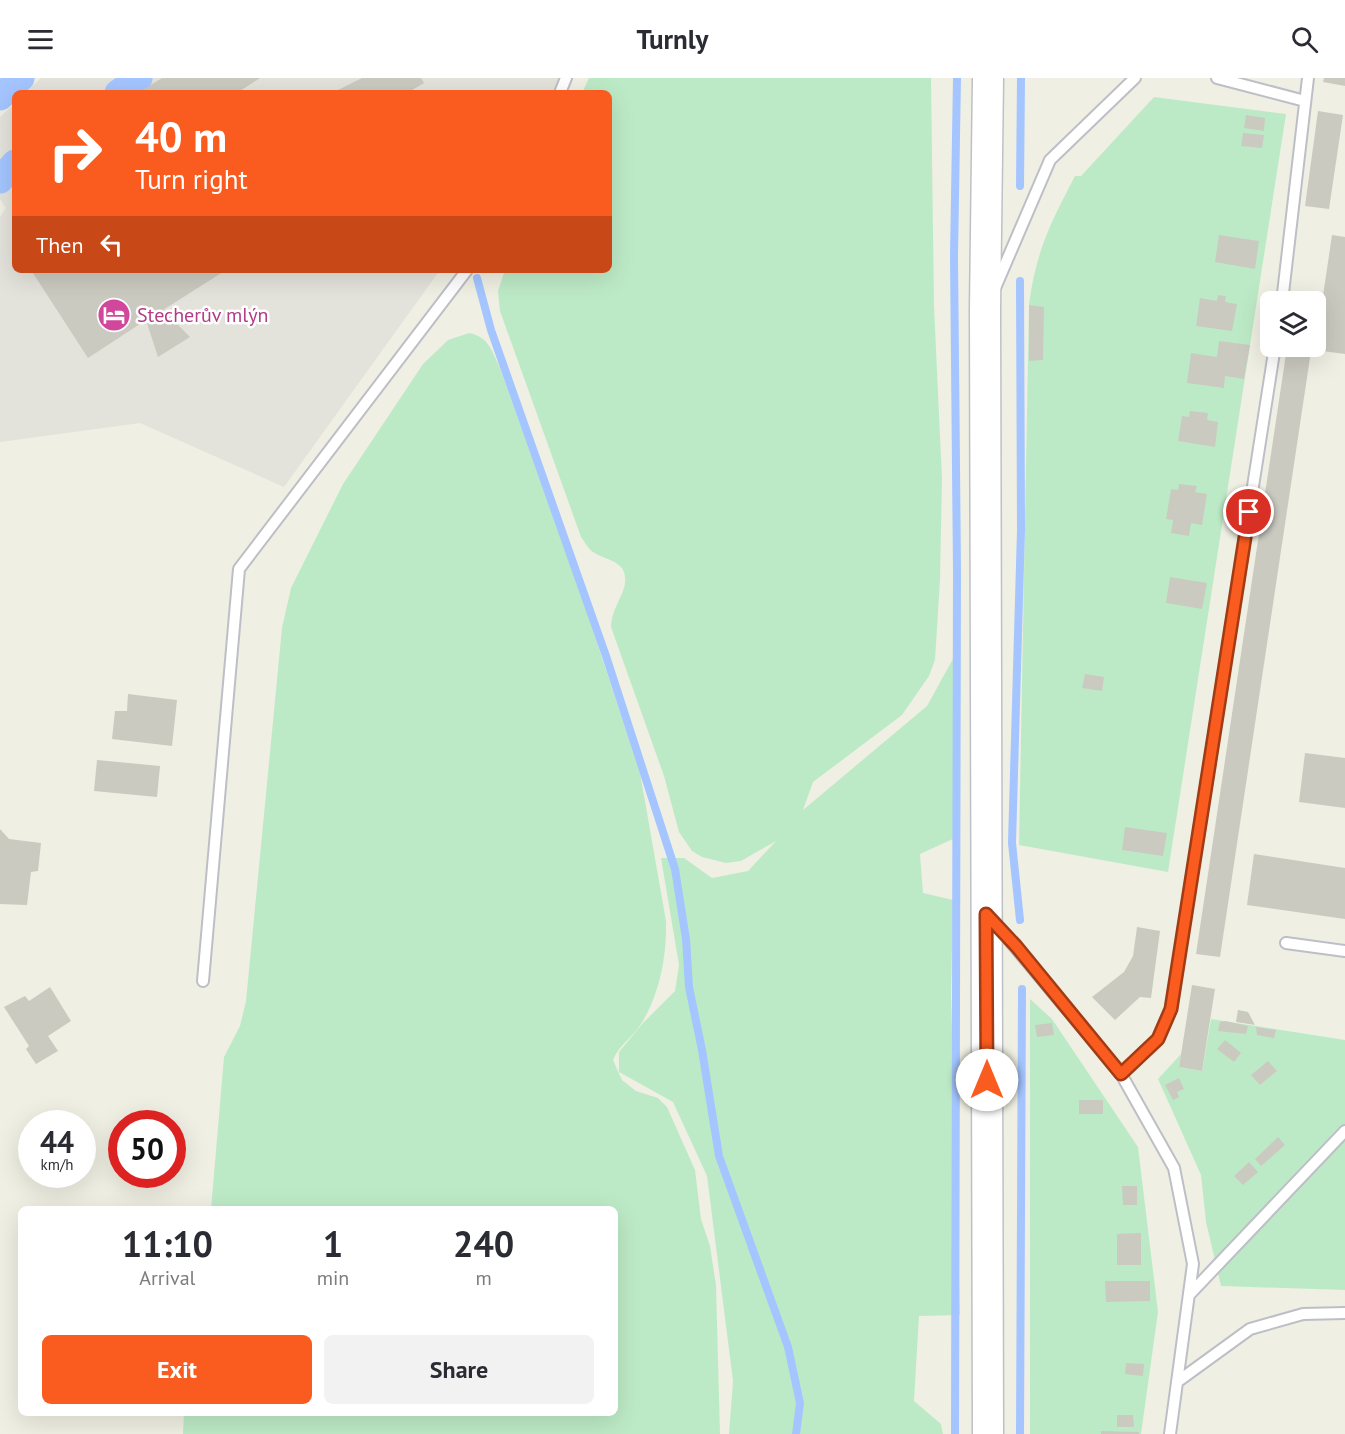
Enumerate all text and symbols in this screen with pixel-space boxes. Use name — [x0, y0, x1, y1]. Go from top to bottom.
text: Turnly — [636, 22, 709, 56]
icon: menu — [24, 23, 57, 56]
icon: search — [1288, 23, 1321, 56]
text: 40 m — [135, 109, 227, 164]
icon: right — [36, 114, 114, 192]
text: Turn right — [135, 162, 248, 196]
icon: left — [95, 228, 128, 261]
text: Then — [36, 231, 83, 259]
map controls — [1260, 291, 1326, 357]
button: layers — [1260, 291, 1326, 357]
hotel icon: Stecherův mlýn — [96, 297, 132, 333]
place label: Stecherův mlýn — [137, 302, 268, 328]
pin — [1223, 486, 1274, 537]
icon: arrive — [1232, 495, 1265, 528]
position arrow — [955, 1048, 1019, 1112]
speed limit sign: 50 — [108, 1110, 186, 1188]
text: 44 — [40, 1122, 74, 1161]
text: km/h — [41, 1155, 73, 1174]
text: 11:10 — [122, 1220, 213, 1267]
text: 1 — [323, 1220, 343, 1267]
text: 240 — [453, 1220, 514, 1267]
text: Arrival — [139, 1265, 195, 1291]
text: min — [317, 1265, 349, 1291]
text: m — [476, 1265, 492, 1291]
button: Exit — [42, 1335, 312, 1404]
button: Share — [324, 1335, 594, 1404]

